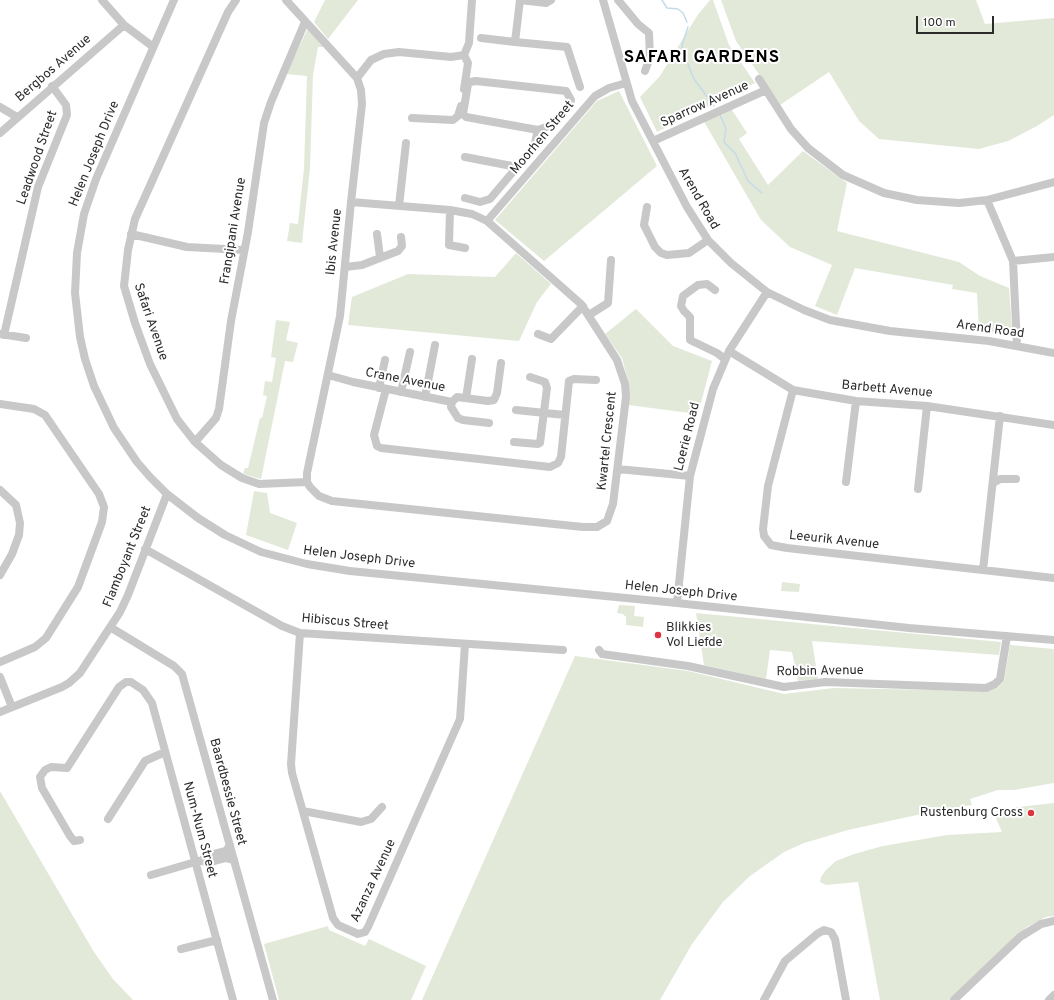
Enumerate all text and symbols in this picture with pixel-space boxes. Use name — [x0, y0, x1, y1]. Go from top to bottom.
scale bar — [918, 8, 996, 34]
text: 100 m — [923, 15, 956, 31]
street label: Bergbos Avenue — [13, 32, 95, 106]
district label: SAFARI GARDENS — [624, 49, 780, 69]
street label: Sparrow Avenue — [658, 79, 752, 131]
street label: Moorhen Street — [508, 98, 578, 178]
street label: Helen Joseph Drive — [67, 99, 123, 209]
street label: Leadwood Street — [15, 109, 61, 207]
street label: Arend Road — [674, 165, 722, 233]
street label: Frangipani Avenue — [218, 176, 250, 286]
street label: Ibis Avenue — [324, 208, 346, 276]
street label: Safari Avenue — [129, 281, 171, 363]
street label: Arend Road — [955, 317, 1025, 343]
street label: Crane Avenue — [364, 366, 446, 396]
street label: Barbett Avenue — [841, 378, 933, 402]
street label: Kwartel Crescent — [595, 391, 621, 491]
street label: Loerie Road — [672, 401, 704, 473]
street label: Flamboyant Street — [101, 504, 155, 610]
street label: Leeurik Avenue — [788, 529, 880, 553]
street label: Helen Joseph Drive — [302, 543, 416, 573]
street label: Helen Joseph Drive — [624, 578, 738, 606]
street label: Hibiscus Street — [301, 611, 389, 635]
place label: Blikkies Vol Liefde — [666, 620, 723, 651]
marker: Blikkies Vol Liefde — [653, 630, 663, 640]
street label: Robbin Avenue — [776, 663, 864, 681]
street label: Baardbessie Street — [205, 737, 249, 847]
street label: Num-Num Street — [179, 780, 219, 880]
place label: Rustenburg Cross — [920, 805, 1023, 821]
marker: Rustenburg Cross — [1026, 808, 1036, 818]
street label: Azanza Avenue — [348, 837, 400, 925]

